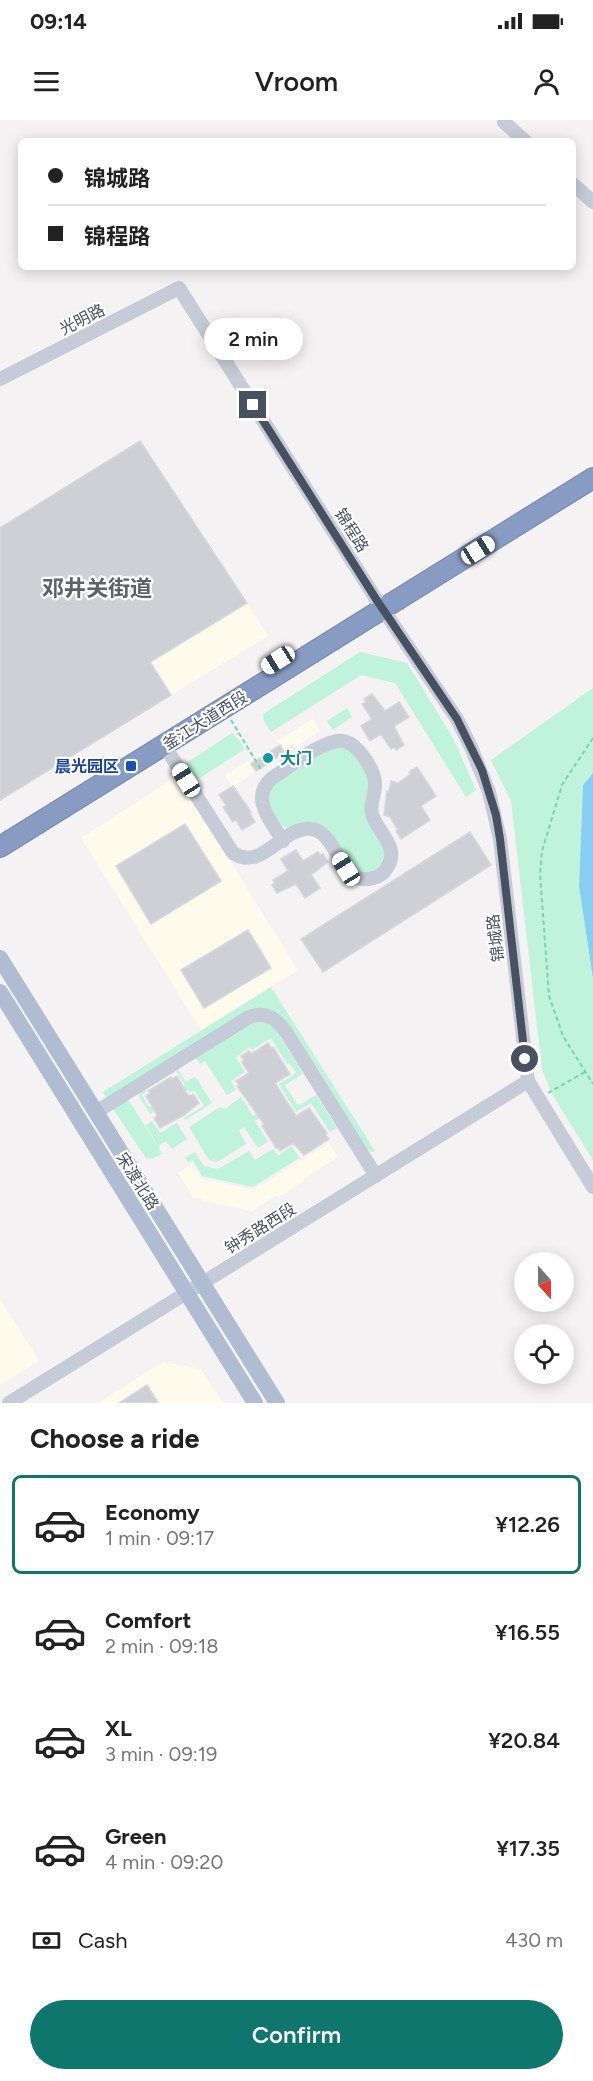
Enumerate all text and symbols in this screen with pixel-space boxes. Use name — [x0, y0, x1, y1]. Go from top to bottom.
text: 09:14 — [30, 8, 87, 35]
icon: menu — [30, 65, 63, 98]
text: Vroom — [255, 65, 338, 98]
icon: person — [530, 65, 563, 98]
text: 锦城路 — [84, 165, 150, 192]
text: 锦程路 — [84, 223, 150, 250]
street label: 光明路 — [57, 300, 108, 339]
callout: 2 min — [204, 318, 302, 360]
text: 2 min — [229, 327, 278, 351]
route end — [239, 391, 266, 418]
street label: 锦程路 — [331, 505, 372, 556]
car — [458, 533, 498, 567]
district label: 邓井关街道 — [42, 575, 152, 602]
car — [258, 643, 298, 677]
street label: 釜江大道西段 — [160, 687, 251, 754]
place label: 大门 — [280, 749, 312, 768]
marker: 大门 — [261, 751, 275, 765]
place label: 晨光园区 — [55, 757, 119, 776]
marker: 晨光园区 — [124, 759, 138, 773]
car — [169, 760, 203, 800]
car — [329, 849, 363, 889]
street label: 锦城路 — [483, 913, 508, 963]
route start — [511, 1045, 538, 1072]
street label: 宋渡北路 — [113, 1149, 163, 1213]
street label: 钟秀路西段 — [221, 1199, 299, 1258]
north arrow — [514, 1252, 574, 1312]
map controls — [514, 1252, 574, 1384]
button: locate — [514, 1324, 574, 1384]
text: Choose a ride — [30, 1422, 199, 1455]
icon: car — [33, 1498, 87, 1552]
text: Economy — [105, 1499, 200, 1526]
text: ¥12.26 — [495, 1511, 560, 1538]
text: 1 min · 09:17 — [105, 1526, 214, 1550]
icon: car — [33, 1606, 87, 1660]
text: Comfort — [105, 1607, 191, 1634]
text: ¥16.55 — [495, 1619, 560, 1646]
text: 2 min · 09:18 — [105, 1634, 219, 1658]
icon: car — [33, 1714, 87, 1768]
text: XL — [105, 1715, 132, 1742]
text: ¥20.84 — [488, 1727, 560, 1754]
text: 3 min · 09:19 — [105, 1742, 217, 1766]
icon: car — [33, 1822, 87, 1876]
text: Green — [105, 1823, 167, 1850]
text: ¥17.35 — [496, 1835, 560, 1862]
text: 4 min · 09:20 — [105, 1850, 223, 1874]
icon: cash — [30, 1924, 63, 1957]
text: Cash — [78, 1927, 128, 1954]
text: 430 m — [505, 1928, 563, 1952]
button: Confirm — [30, 2000, 563, 2069]

